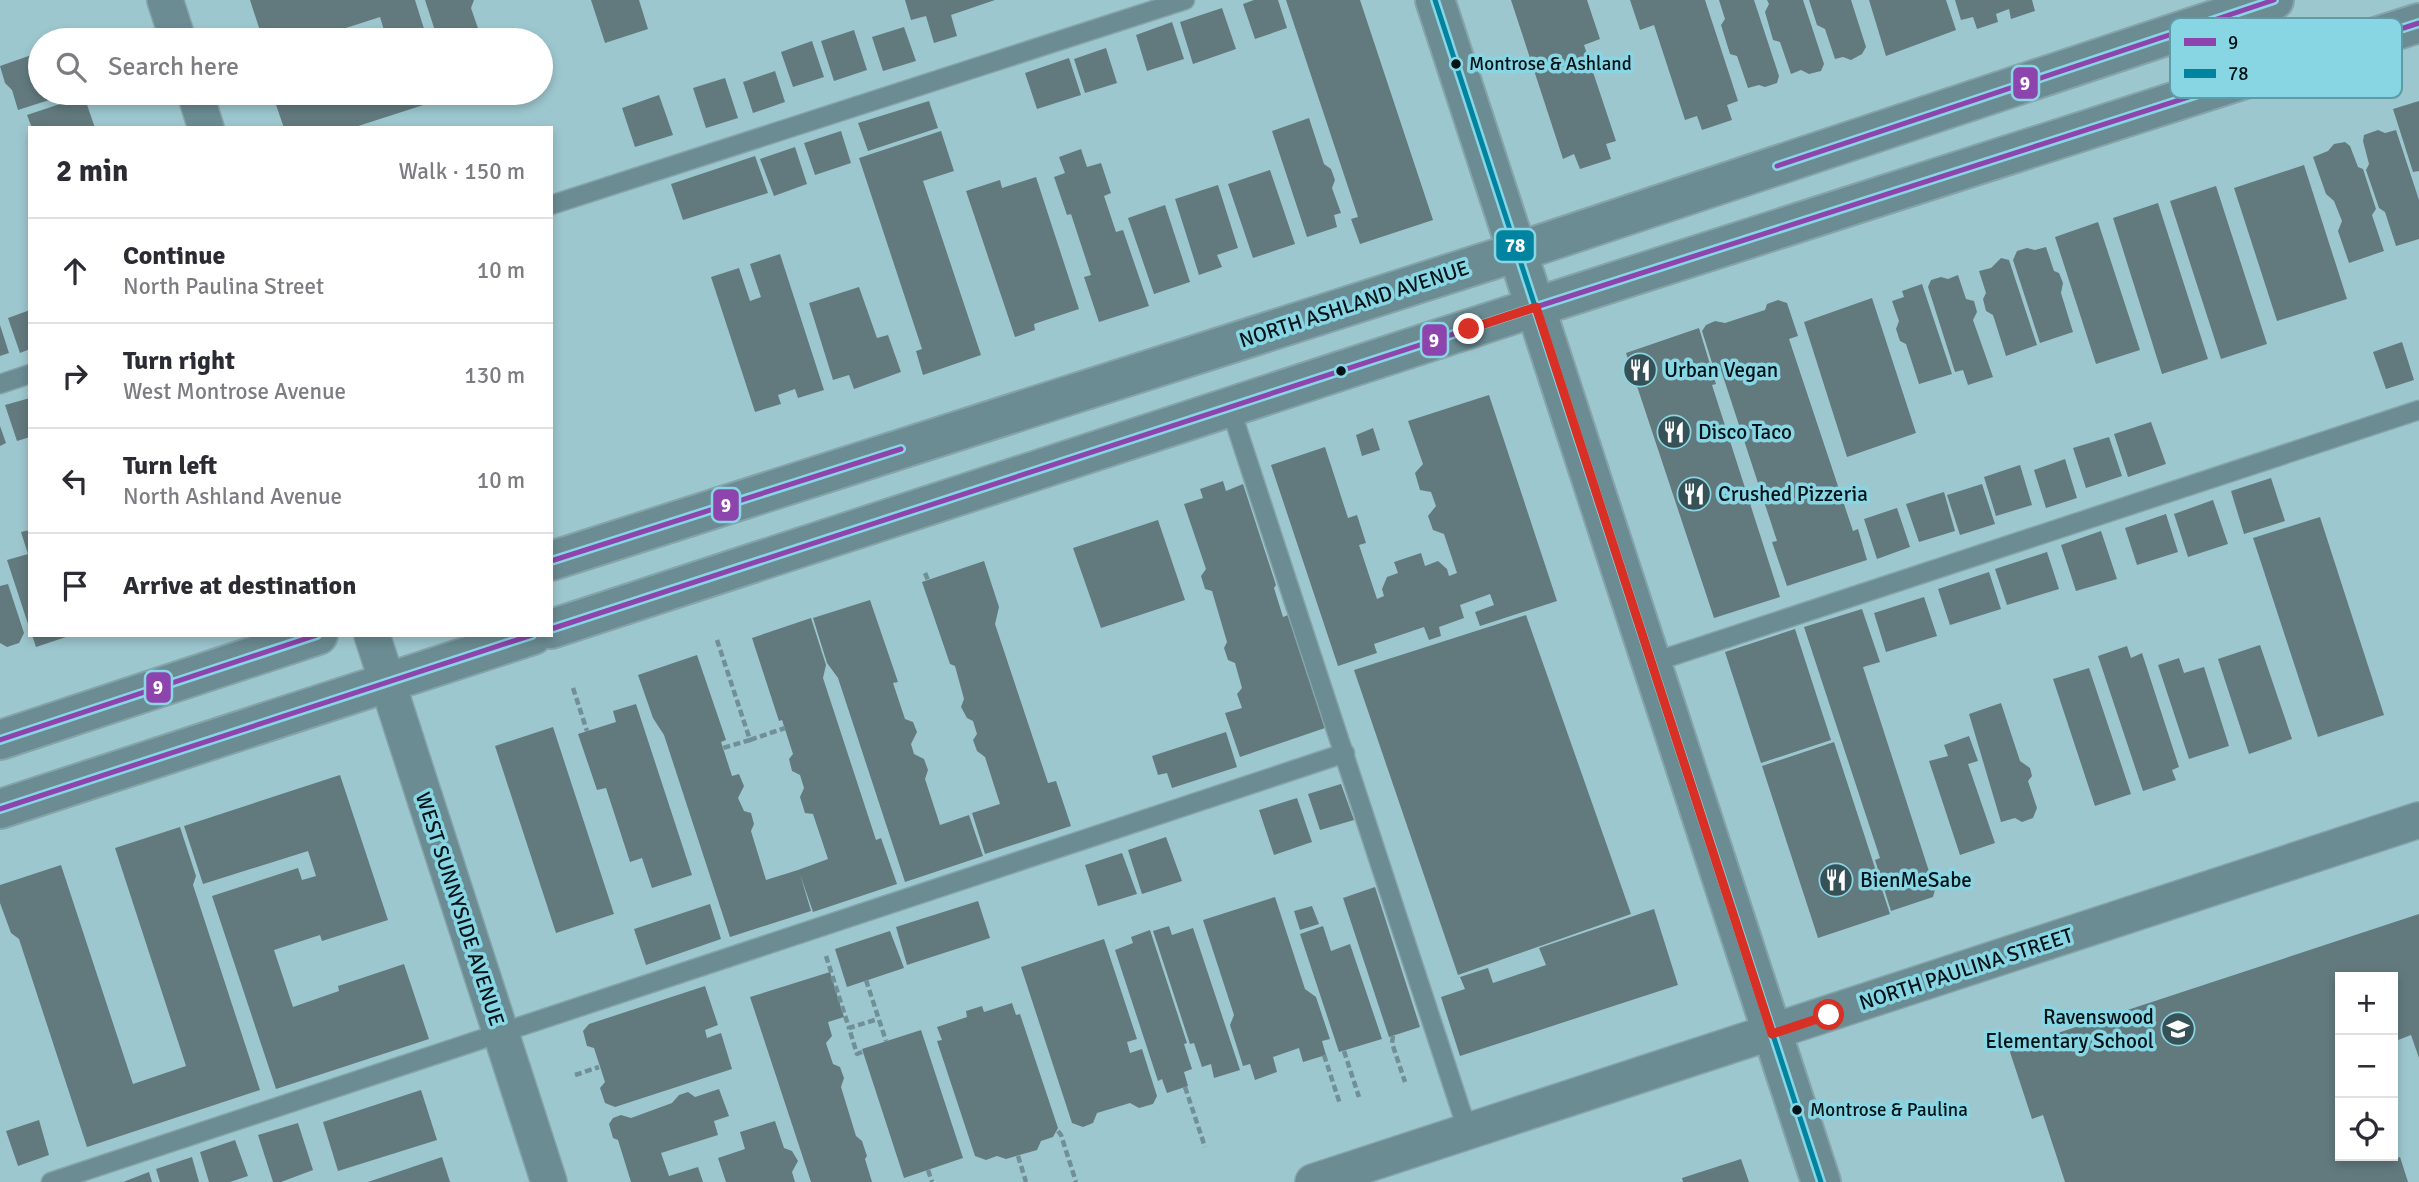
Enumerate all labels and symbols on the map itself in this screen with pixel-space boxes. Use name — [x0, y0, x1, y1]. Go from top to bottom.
legend — [2170, 18, 2402, 98]
text: 9 — [2228, 31, 2238, 55]
place label: Montrose & Ashland — [1469, 52, 1632, 76]
marker: Montrose & Ashland — [1449, 57, 1463, 71]
text: 78 — [2228, 62, 2249, 86]
line badge: 9 — [2012, 66, 2039, 100]
text: 9 — [2020, 72, 2030, 96]
line badge: 78 — [1495, 229, 1535, 262]
text: 78 — [1505, 234, 1525, 258]
street label: NORTH ASHLAND AVENUE — [1236, 255, 1472, 353]
route end — [1453, 313, 1484, 344]
line badge: 9 — [1421, 323, 1448, 357]
text: 9 — [1429, 329, 1439, 353]
restaurant icon: Urban Vegan — [1621, 351, 1659, 389]
place label: Urban Vegan — [1664, 357, 1778, 383]
unlabelled marker — [1334, 364, 1348, 378]
restaurant icon: Disco Taco — [1655, 413, 1693, 451]
place label: Disco Taco — [1698, 419, 1792, 445]
restaurant icon: Crushed Pizzeria — [1675, 475, 1713, 513]
place label: Crushed Pizzeria — [1718, 481, 1868, 507]
line badge: 9 — [712, 488, 740, 522]
text: 9 — [721, 494, 731, 518]
line badge: 9 — [145, 671, 172, 704]
text: 9 — [153, 676, 163, 700]
street label: WEST SUNNYSIDE AVENUE — [410, 789, 510, 1029]
restaurant icon: BienMeSabe — [1817, 861, 1855, 899]
place label: BienMeSabe — [1860, 867, 1972, 893]
street label: NORTH PAULINA STREET — [1856, 922, 2077, 1016]
route start — [1813, 999, 1844, 1030]
place label: Ravenswood Elementary School — [1985, 1004, 2154, 1054]
school or university icon: Ravenswood Elementary School — [2159, 1010, 2197, 1048]
place label: Montrose & Paulina — [1810, 1098, 1968, 1122]
marker: Montrose & Paulina — [1790, 1103, 1804, 1117]

